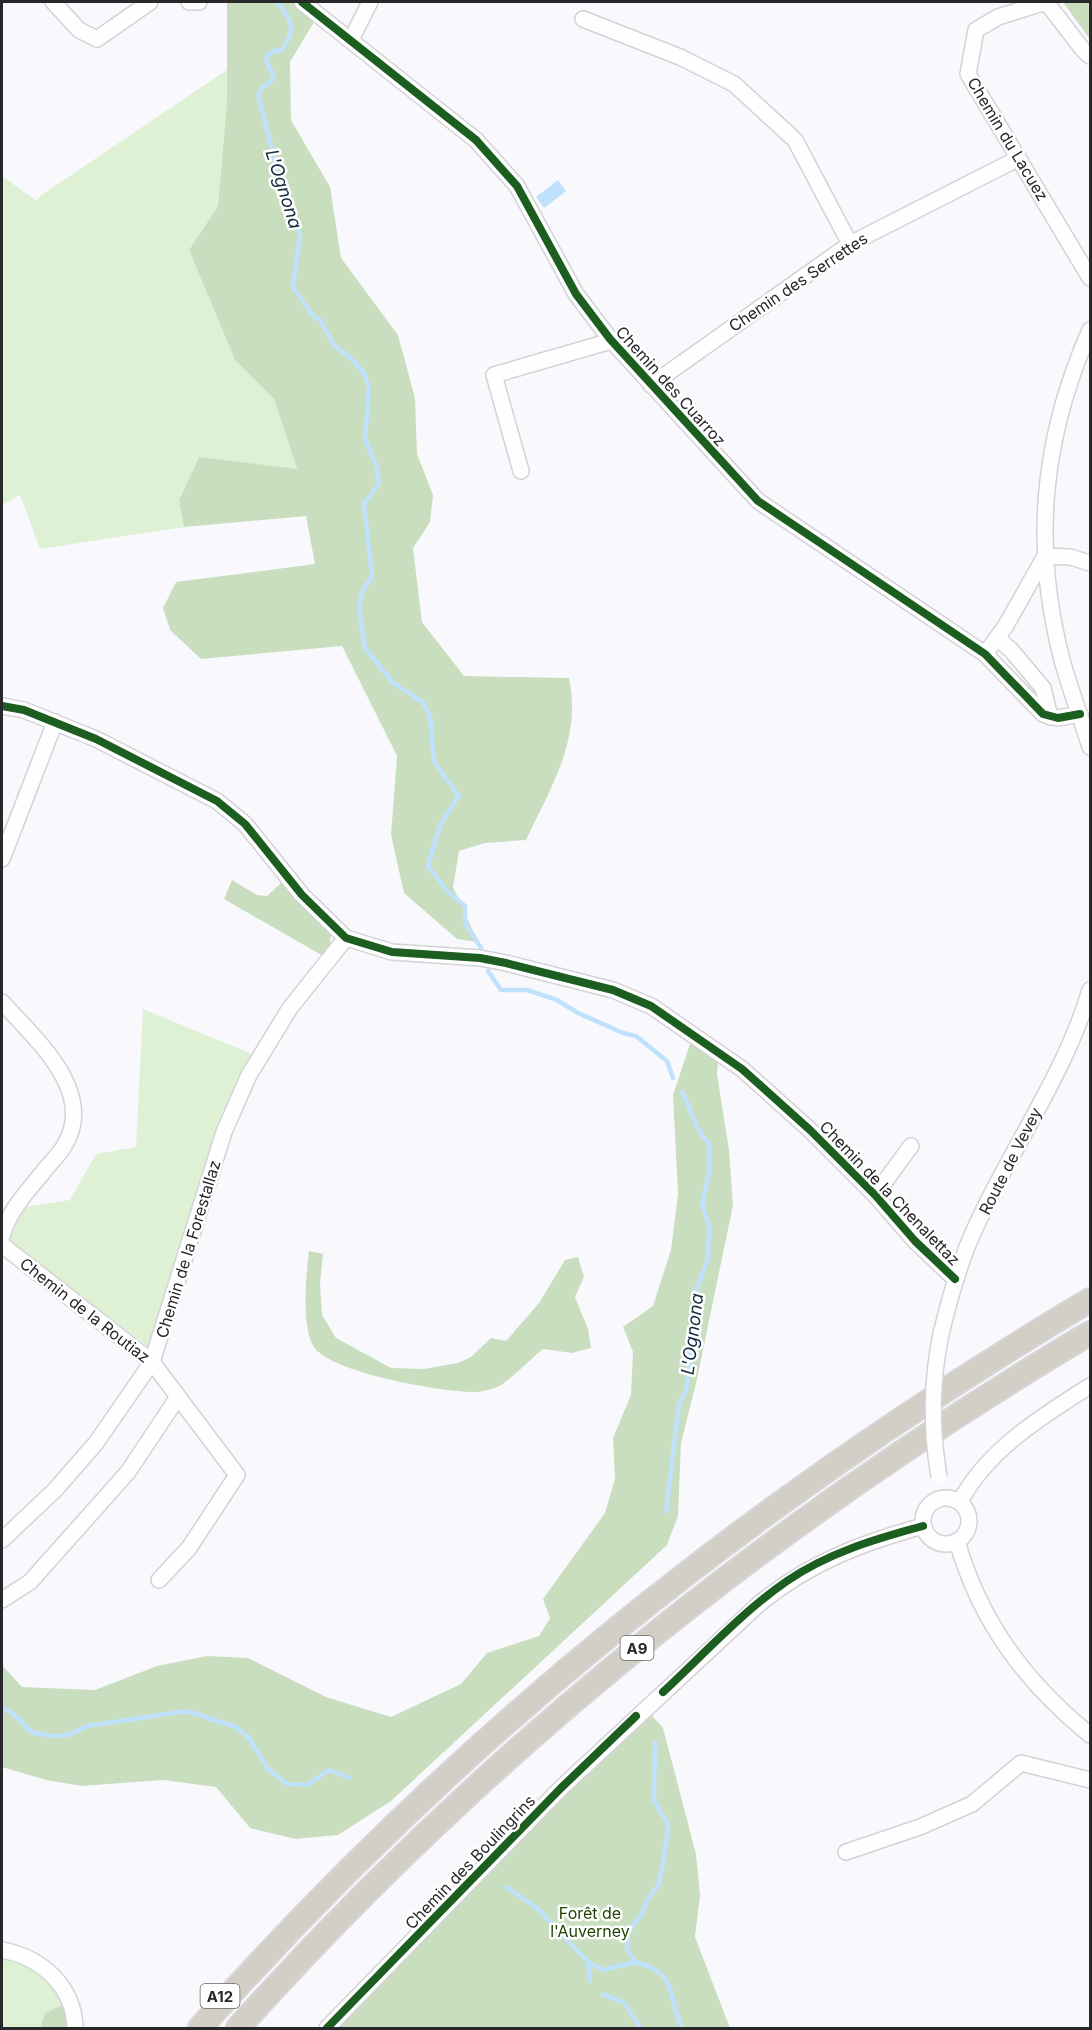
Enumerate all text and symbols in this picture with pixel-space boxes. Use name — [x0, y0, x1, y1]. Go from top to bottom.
street label: Chemin du Lacuez — [963, 74, 1053, 204]
water label: L'Ognona — [261, 147, 307, 231]
street label: Chemin des Serrettes — [725, 228, 871, 336]
street label: Chemin des Cuarroz — [612, 322, 730, 450]
street label: Route de Vevey — [974, 1104, 1046, 1218]
street label: Chemin de la Chenalettaz — [816, 1116, 964, 1270]
street label: Chemin de la Forestallaz — [151, 1158, 225, 1340]
street label: Chemin de la Routiaz — [16, 1253, 154, 1367]
water label: L'Ognona — [677, 1292, 707, 1376]
road number: A9 — [620, 1636, 654, 1660]
street label: Chemin des Boulingrins — [401, 1791, 539, 1933]
park label: Forêt de l'Auverney — [550, 1903, 630, 1941]
road number: A12 — [200, 1984, 240, 2008]

